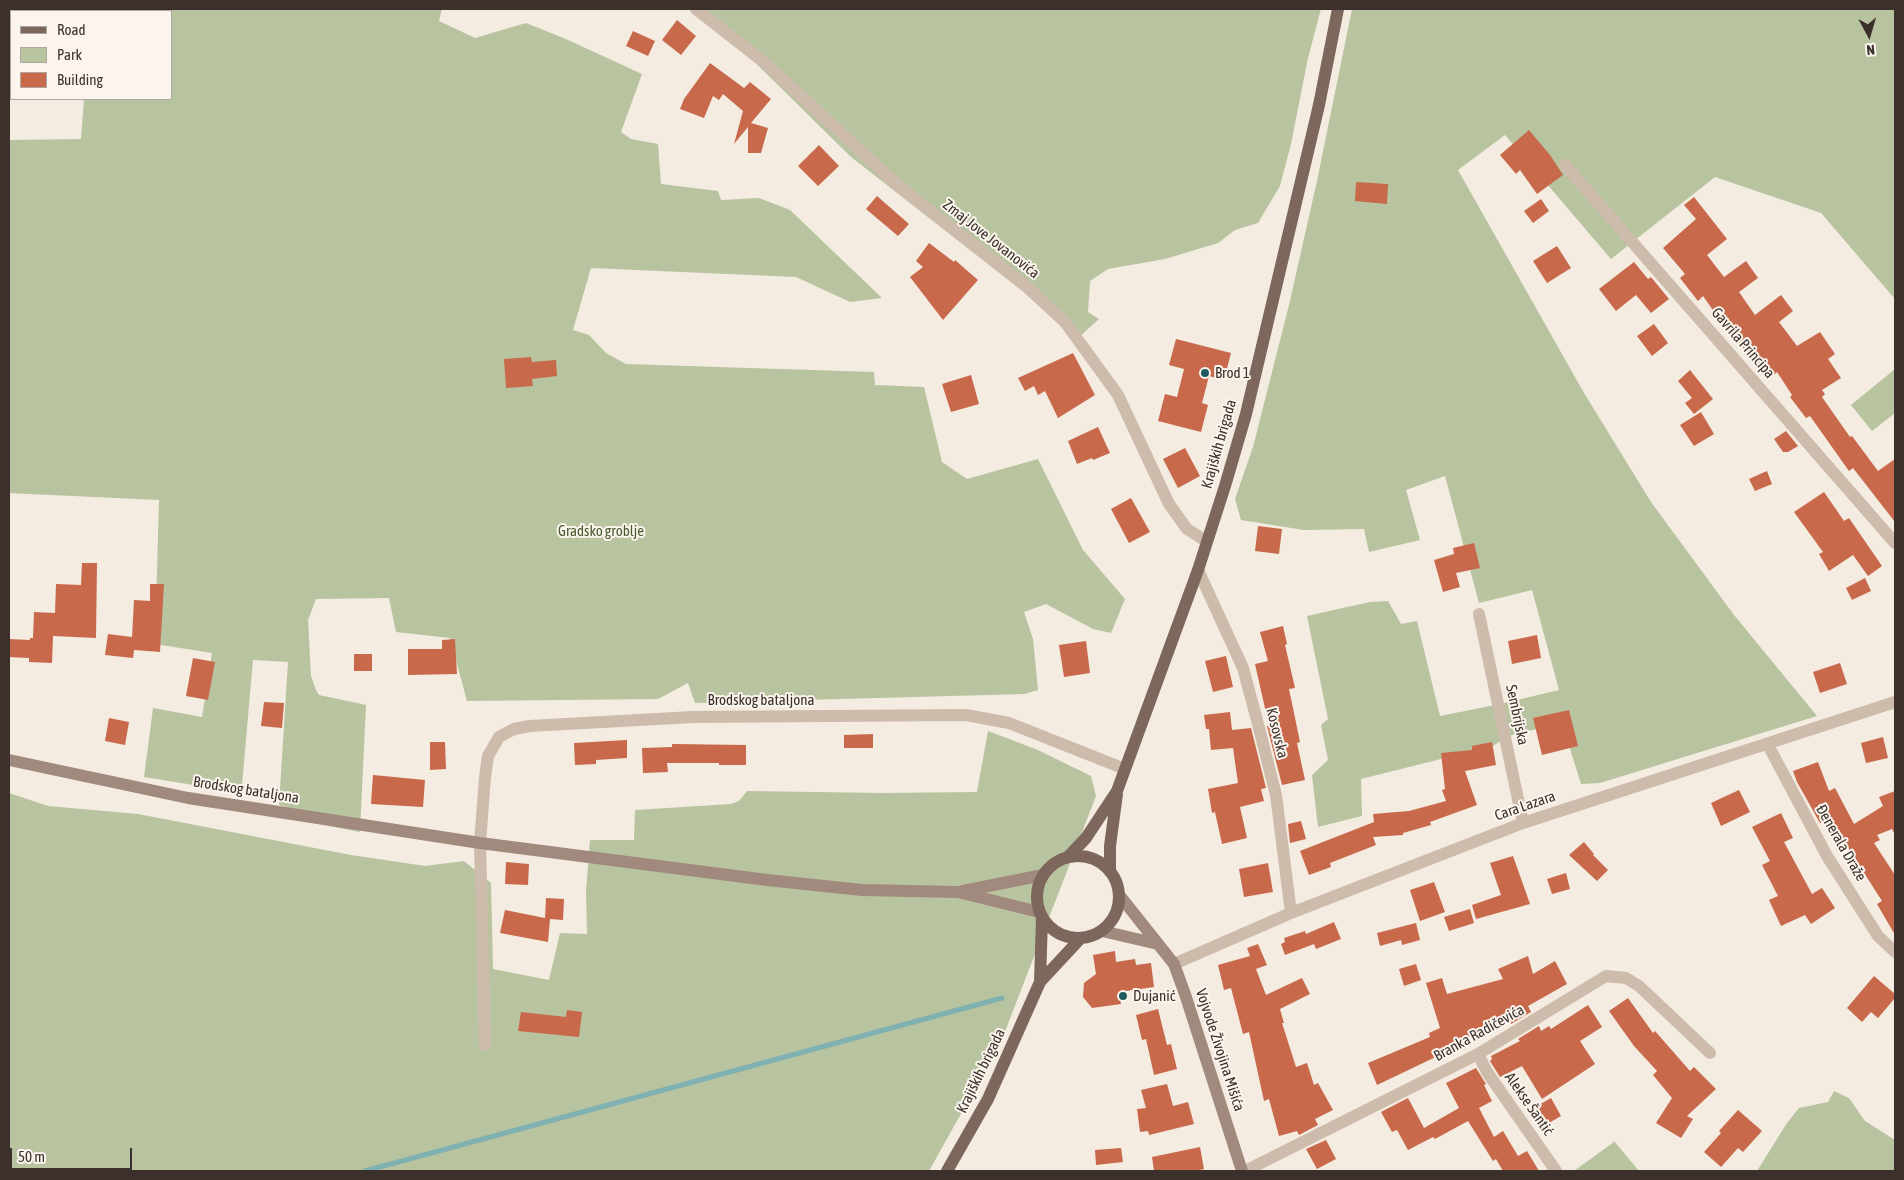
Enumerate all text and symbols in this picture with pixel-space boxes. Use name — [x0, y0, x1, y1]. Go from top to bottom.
legend — [10, 10, 172, 100]
north arrow — [1844, 10, 1894, 60]
text: Road — [57, 21, 86, 38]
text: N — [1866, 42, 1876, 58]
text: Park — [57, 46, 82, 63]
text: Building — [57, 71, 103, 88]
street label: Zmaj Jove Jovanovića — [939, 196, 1043, 282]
street label: Gavrila Principa — [1707, 304, 1779, 382]
place label: Brod 1 — [1215, 364, 1250, 382]
marker: Brod 1 — [1199, 367, 1211, 379]
street label: Krajiških brigada — [1198, 397, 1240, 491]
park label: Gradsko groblje — [558, 522, 644, 540]
street label: Sembrijska — [1502, 683, 1532, 747]
street label: Brodskog bataljona — [708, 691, 814, 709]
street label: Kosovska — [1262, 706, 1292, 760]
street label: Brodskog bataljona — [192, 773, 300, 807]
street label: Cara Lazara — [1492, 787, 1558, 825]
street label: Đenerala Draže — [1812, 802, 1870, 884]
street label: Vojvode Živojina Mišića — [1192, 986, 1248, 1114]
place label: Dujanić — [1133, 987, 1175, 1005]
marker: Dujanić — [1117, 990, 1129, 1002]
street label: Branka Radičevića — [1431, 1001, 1527, 1065]
street label: Krajiških brigada — [953, 1026, 1009, 1116]
street label: Alekse Šantić — [1501, 1069, 1557, 1139]
scale bar — [12, 1138, 135, 1170]
text: 50 m — [18, 1148, 45, 1165]

